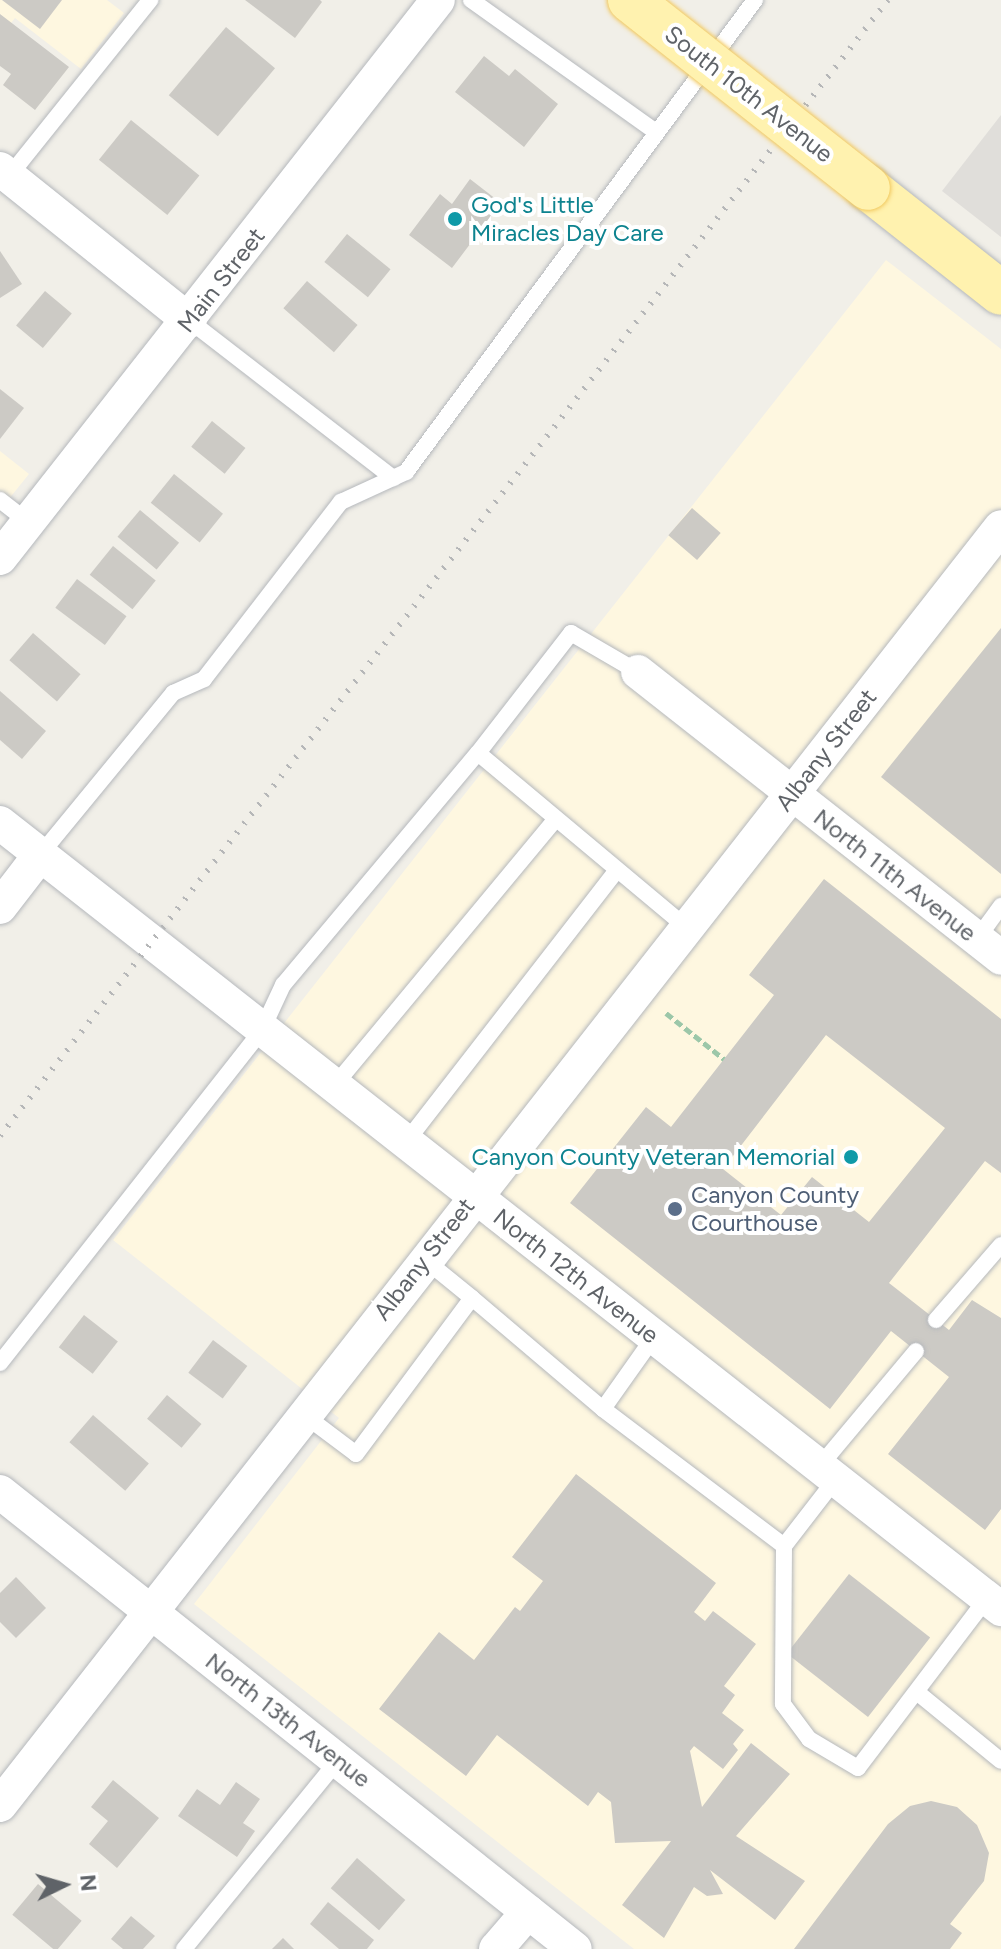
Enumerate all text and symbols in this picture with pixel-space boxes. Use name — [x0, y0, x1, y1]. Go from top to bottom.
street label: South 10th Avenue — [659, 19, 839, 169]
place label: God's Little Miracles Day Care — [471, 191, 664, 247]
marker: God's Little Miracles Day Care — [446, 210, 464, 228]
street label: Main Street — [171, 222, 271, 338]
street label: Albany Street — [769, 683, 883, 817]
street label: North 11th Avenue — [808, 803, 982, 947]
place label: Canyon County Veteran Memorial — [472, 1143, 835, 1171]
marker: Canyon County Veteran Memorial — [842, 1148, 860, 1166]
place label: Canyon County Courthouse — [691, 1181, 859, 1237]
street label: Albany Street — [367, 1192, 481, 1326]
marker: Canyon County Courthouse — [666, 1200, 684, 1218]
street label: North 12th Avenue — [488, 1203, 664, 1349]
street label: North 13th Avenue — [200, 1647, 376, 1793]
north arrow — [24, 1845, 104, 1925]
text: N — [74, 1873, 103, 1893]

